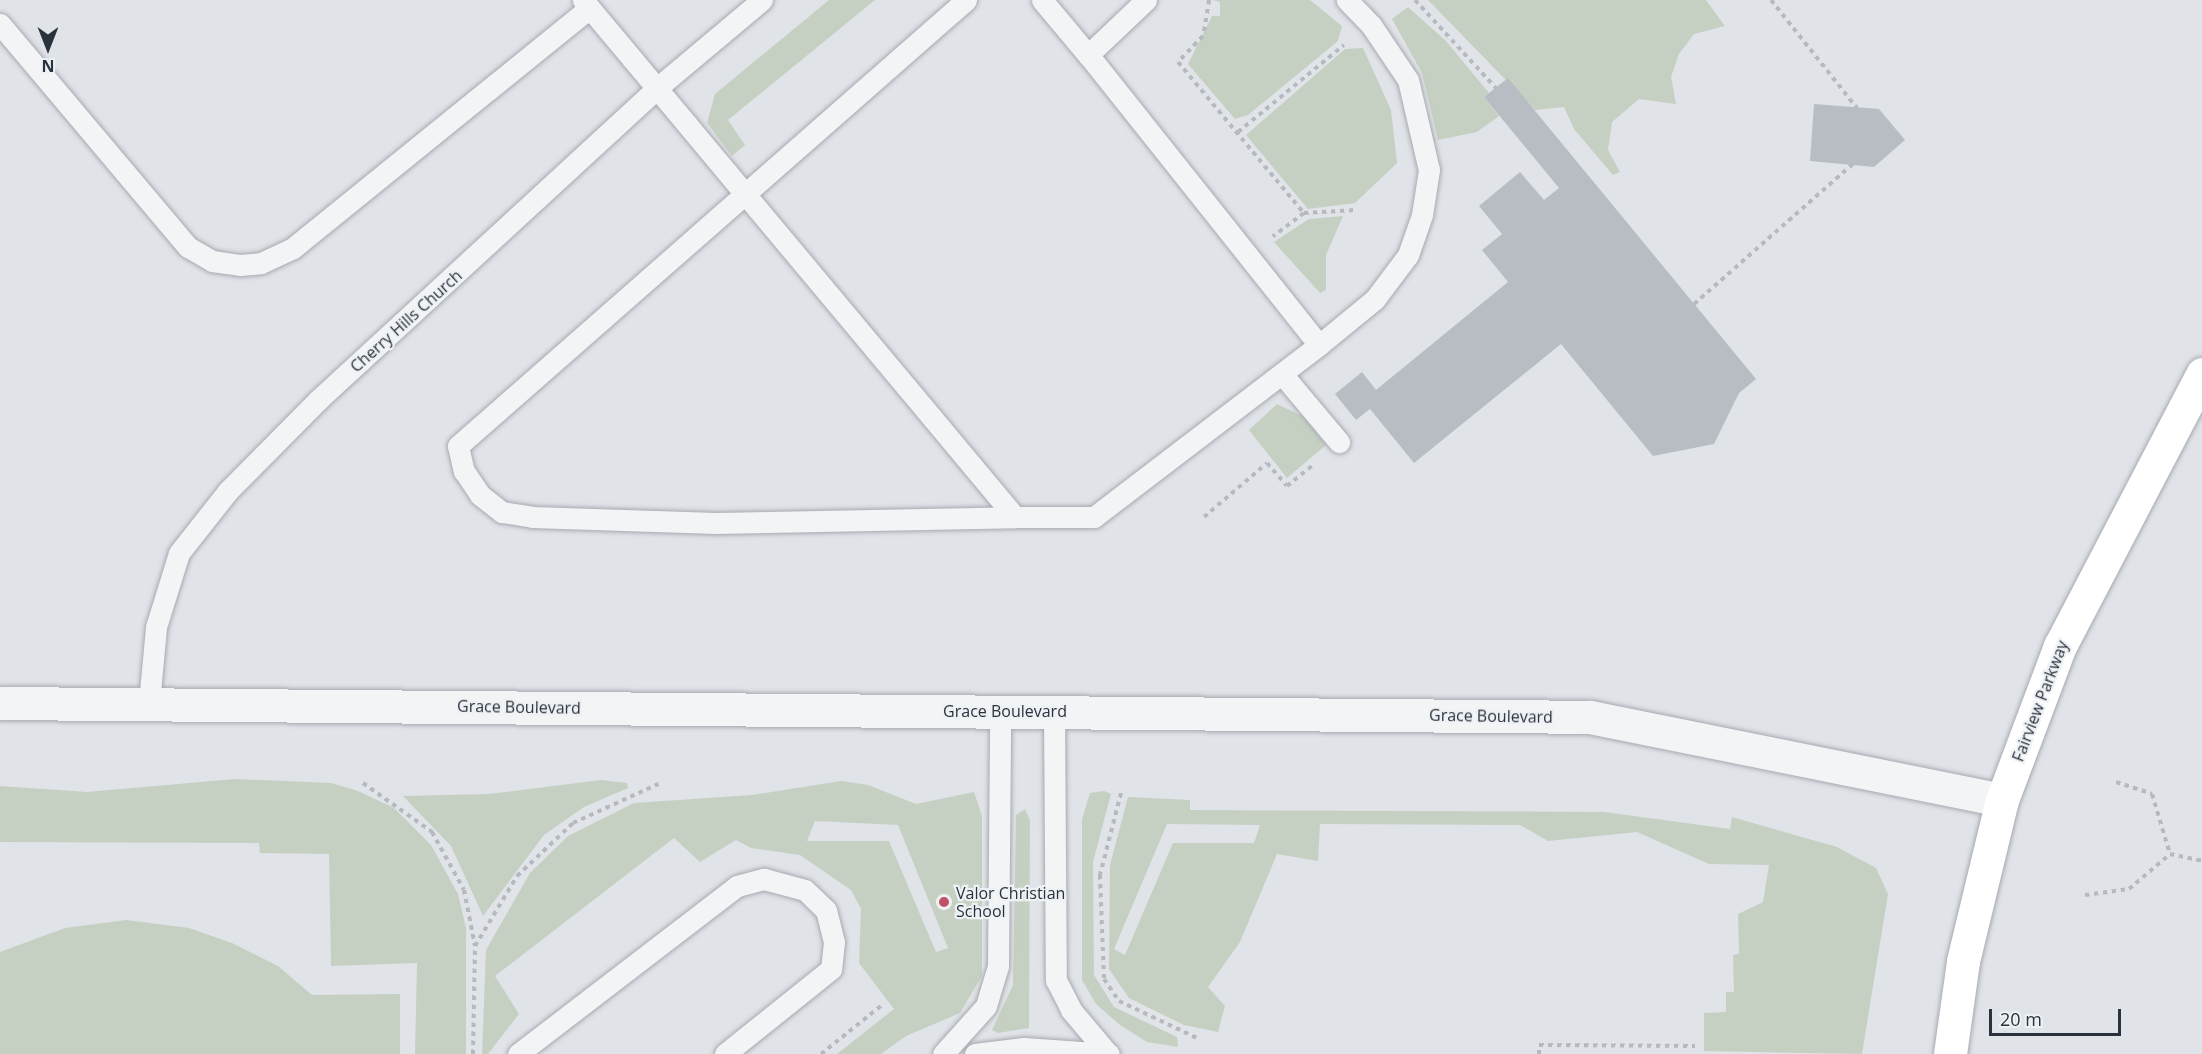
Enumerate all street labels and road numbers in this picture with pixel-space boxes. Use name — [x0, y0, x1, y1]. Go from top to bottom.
street label: Cherry Hills Church — [346, 266, 466, 376]
street label: Fairview Parkway — [2008, 638, 2072, 764]
street label: Grace Boulevard — [457, 696, 581, 718]
street label: Grace Boulevard — [943, 701, 1067, 721]
street label: Grace Boulevard — [1429, 705, 1553, 727]

